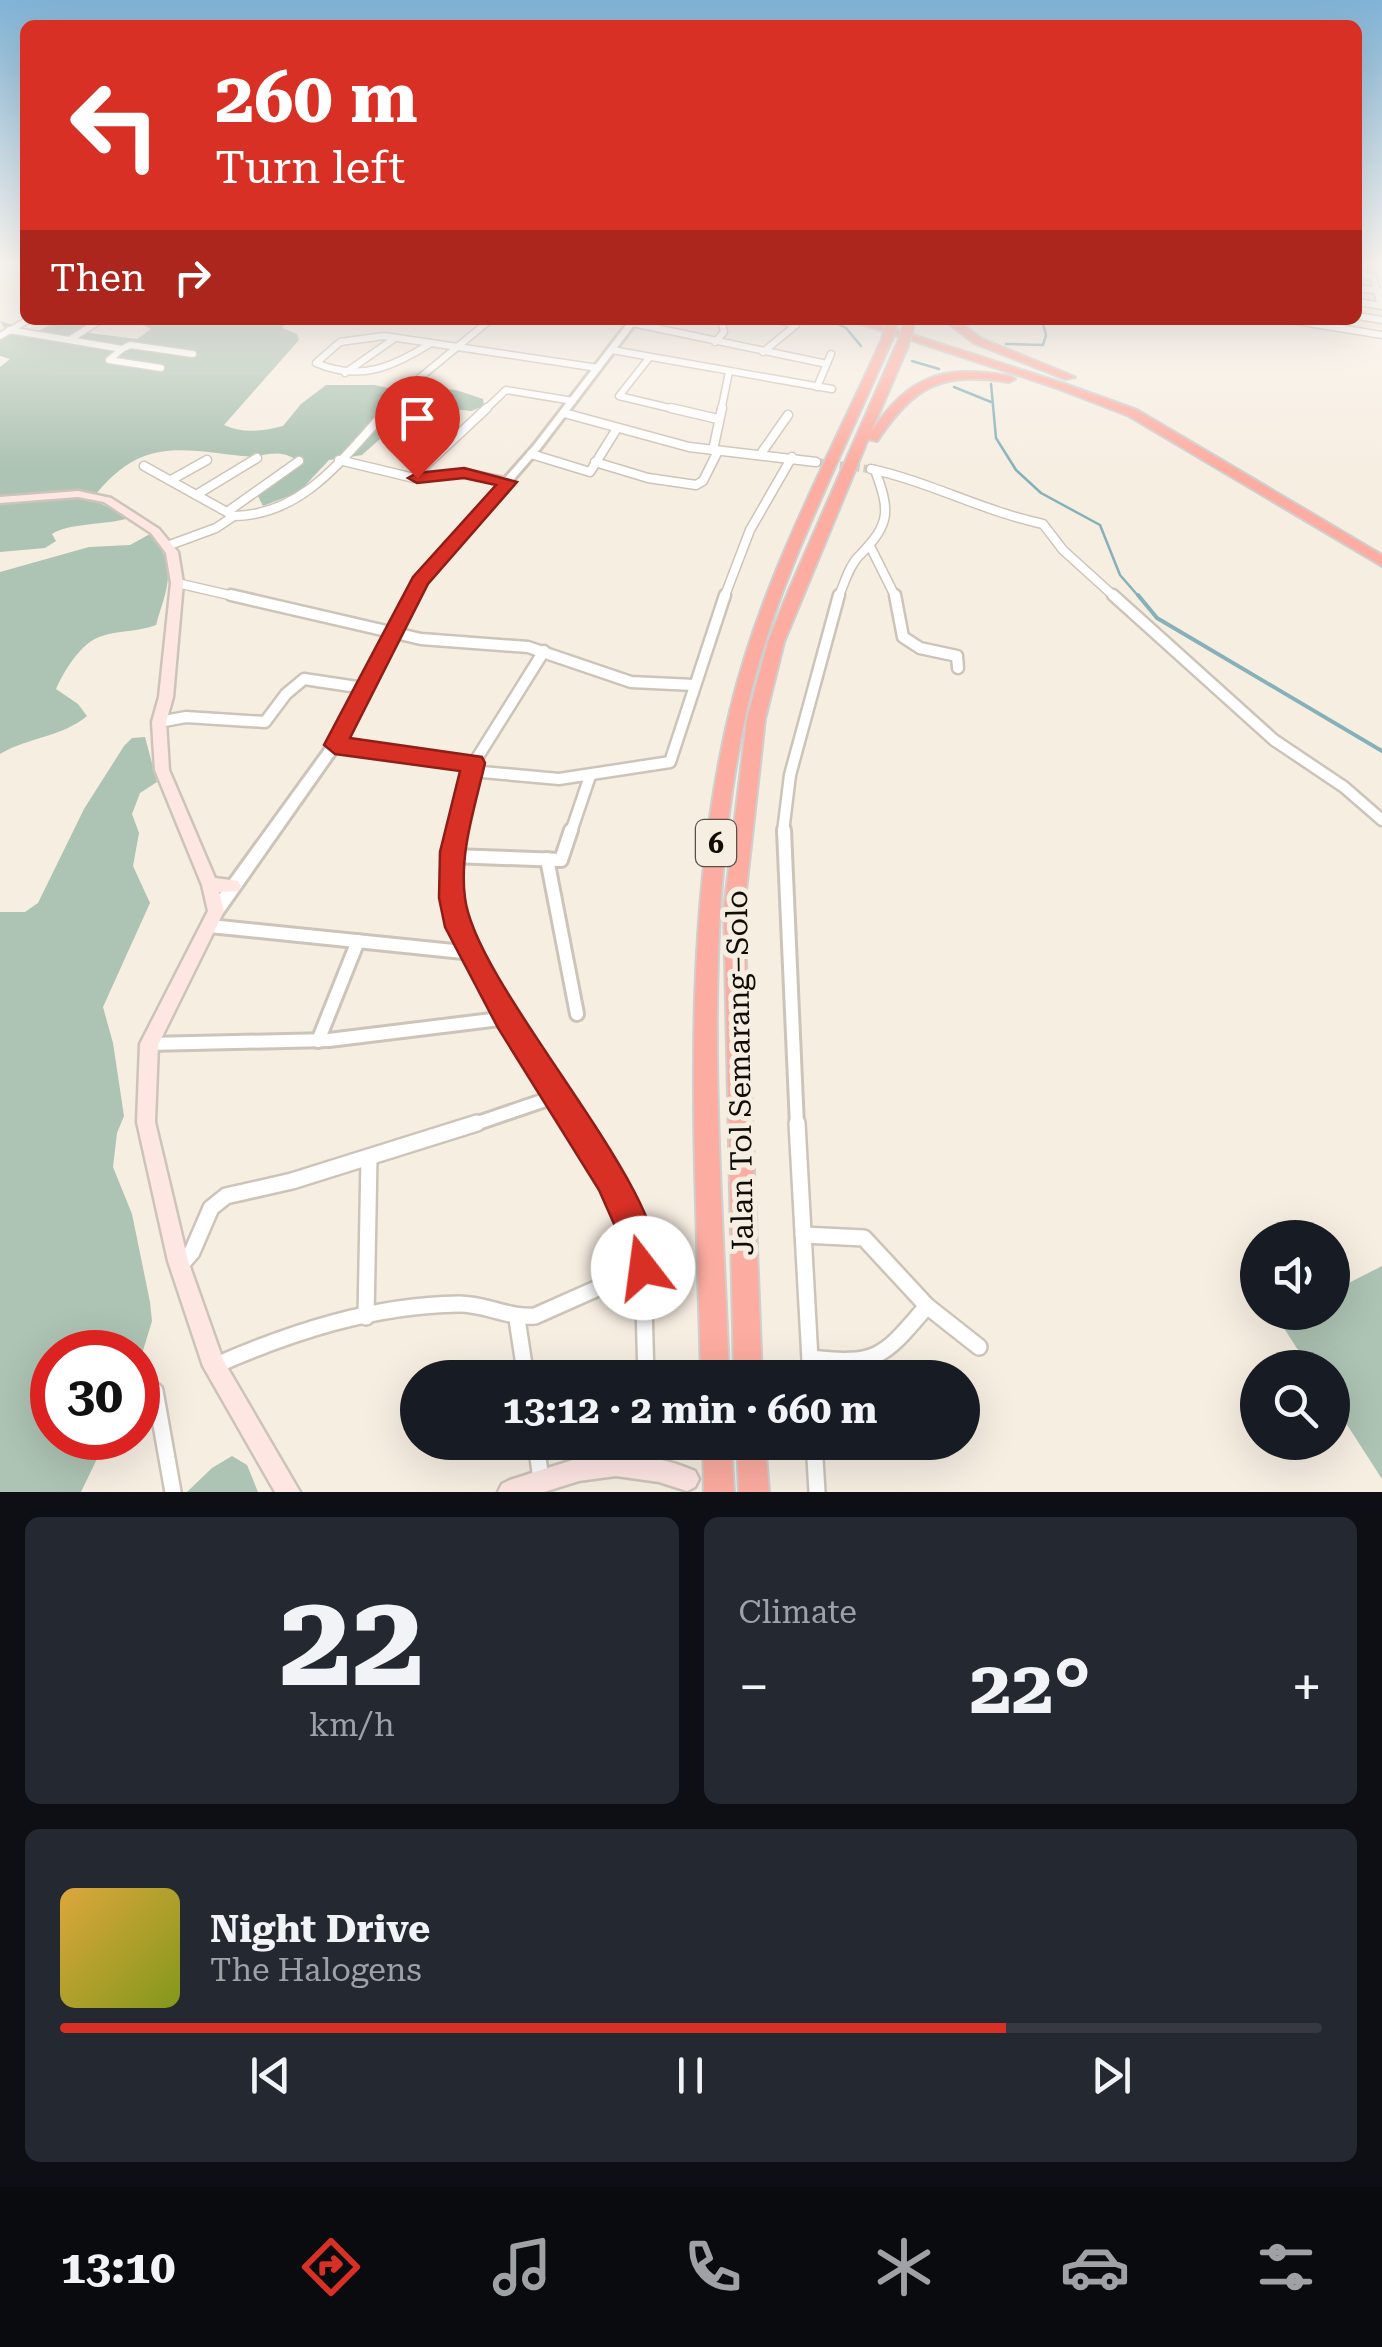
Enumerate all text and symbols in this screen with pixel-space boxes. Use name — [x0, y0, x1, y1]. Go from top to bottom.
text: 260 m — [215, 57, 418, 139]
icon: left — [50, 60, 180, 190]
text: Turn left — [215, 141, 405, 194]
icon: right — [165, 250, 220, 305]
text: Then — [50, 256, 145, 300]
pin — [375, 376, 460, 479]
icon: arrive — [390, 391, 445, 446]
road number: 6 — [696, 820, 736, 866]
street label: Jalan Tol Semarang–Solo — [719, 890, 760, 1256]
position arrow — [591, 1216, 695, 1320]
map controls — [1240, 1220, 1350, 1460]
button: sound — [1240, 1220, 1350, 1330]
speed limit sign: 30 — [30, 1330, 160, 1460]
button: search — [1240, 1350, 1350, 1460]
text: 13:12 · 2 min · 660 m — [503, 1388, 877, 1432]
text: 22 — [279, 1564, 425, 1717]
text: Climate — [739, 1593, 857, 1631]
text: 22° — [970, 1643, 1091, 1731]
text: − — [739, 1655, 769, 1719]
text: + — [1291, 1655, 1322, 1719]
text: km/h — [309, 1706, 395, 1744]
text: Night Drive — [210, 1907, 430, 1951]
text: The Halogens — [210, 1951, 422, 1989]
icon: previous — [243, 2048, 298, 2103]
icon: pause — [663, 2048, 718, 2103]
icon: next — [1084, 2048, 1139, 2103]
icon: directions — [296, 2232, 366, 2302]
icon: music — [487, 2232, 557, 2302]
icon: phone — [678, 2232, 748, 2302]
icon: climate — [869, 2232, 939, 2302]
icon: car — [1060, 2232, 1130, 2302]
icon: filters — [1251, 2232, 1321, 2302]
text: 13:10 — [61, 2241, 175, 2294]

